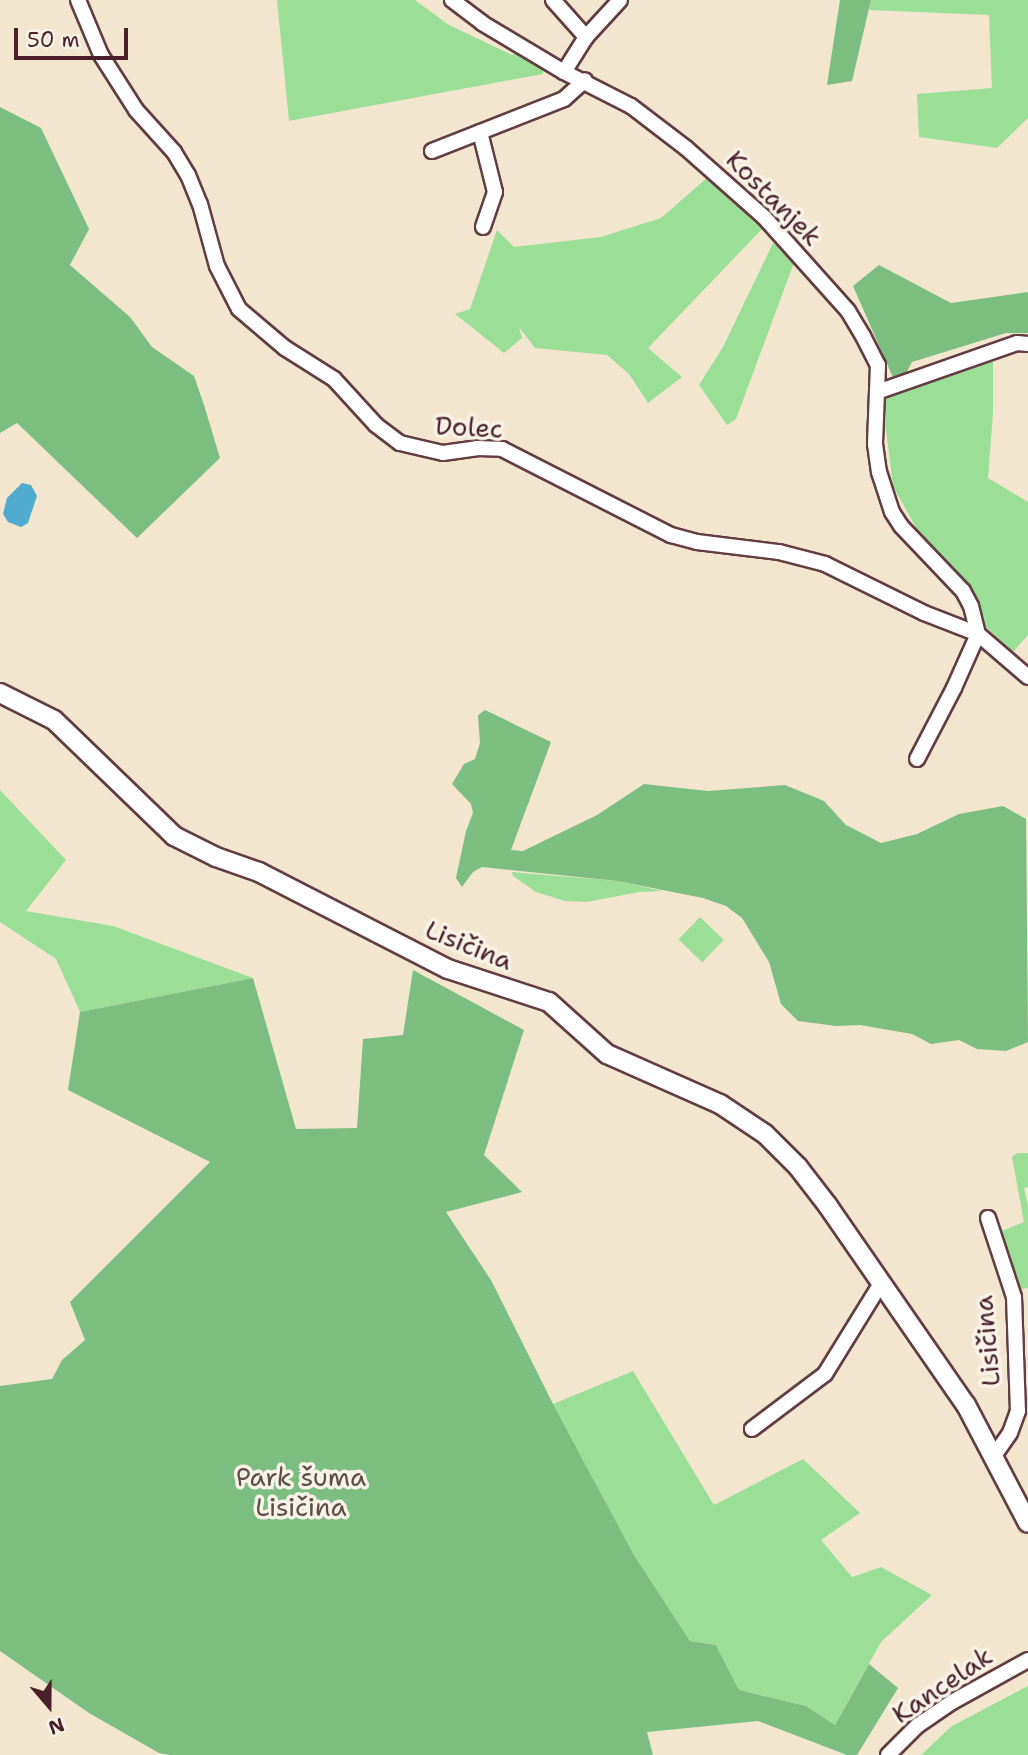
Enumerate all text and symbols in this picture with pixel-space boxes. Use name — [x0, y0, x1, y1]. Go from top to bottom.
scale bar — [18, 14, 131, 58]
text: 50 m — [27, 26, 80, 54]
street label: Kostanjek — [720, 144, 828, 252]
street label: Dolec — [434, 410, 504, 444]
street label: Lisičina — [421, 913, 517, 977]
street label: Lisičina — [967, 1294, 1007, 1388]
park label: Park šuma Lisičina — [236, 1461, 366, 1522]
street label: Kancelak — [886, 1640, 998, 1730]
north arrow — [14, 1671, 84, 1741]
text: N — [45, 1712, 68, 1741]

